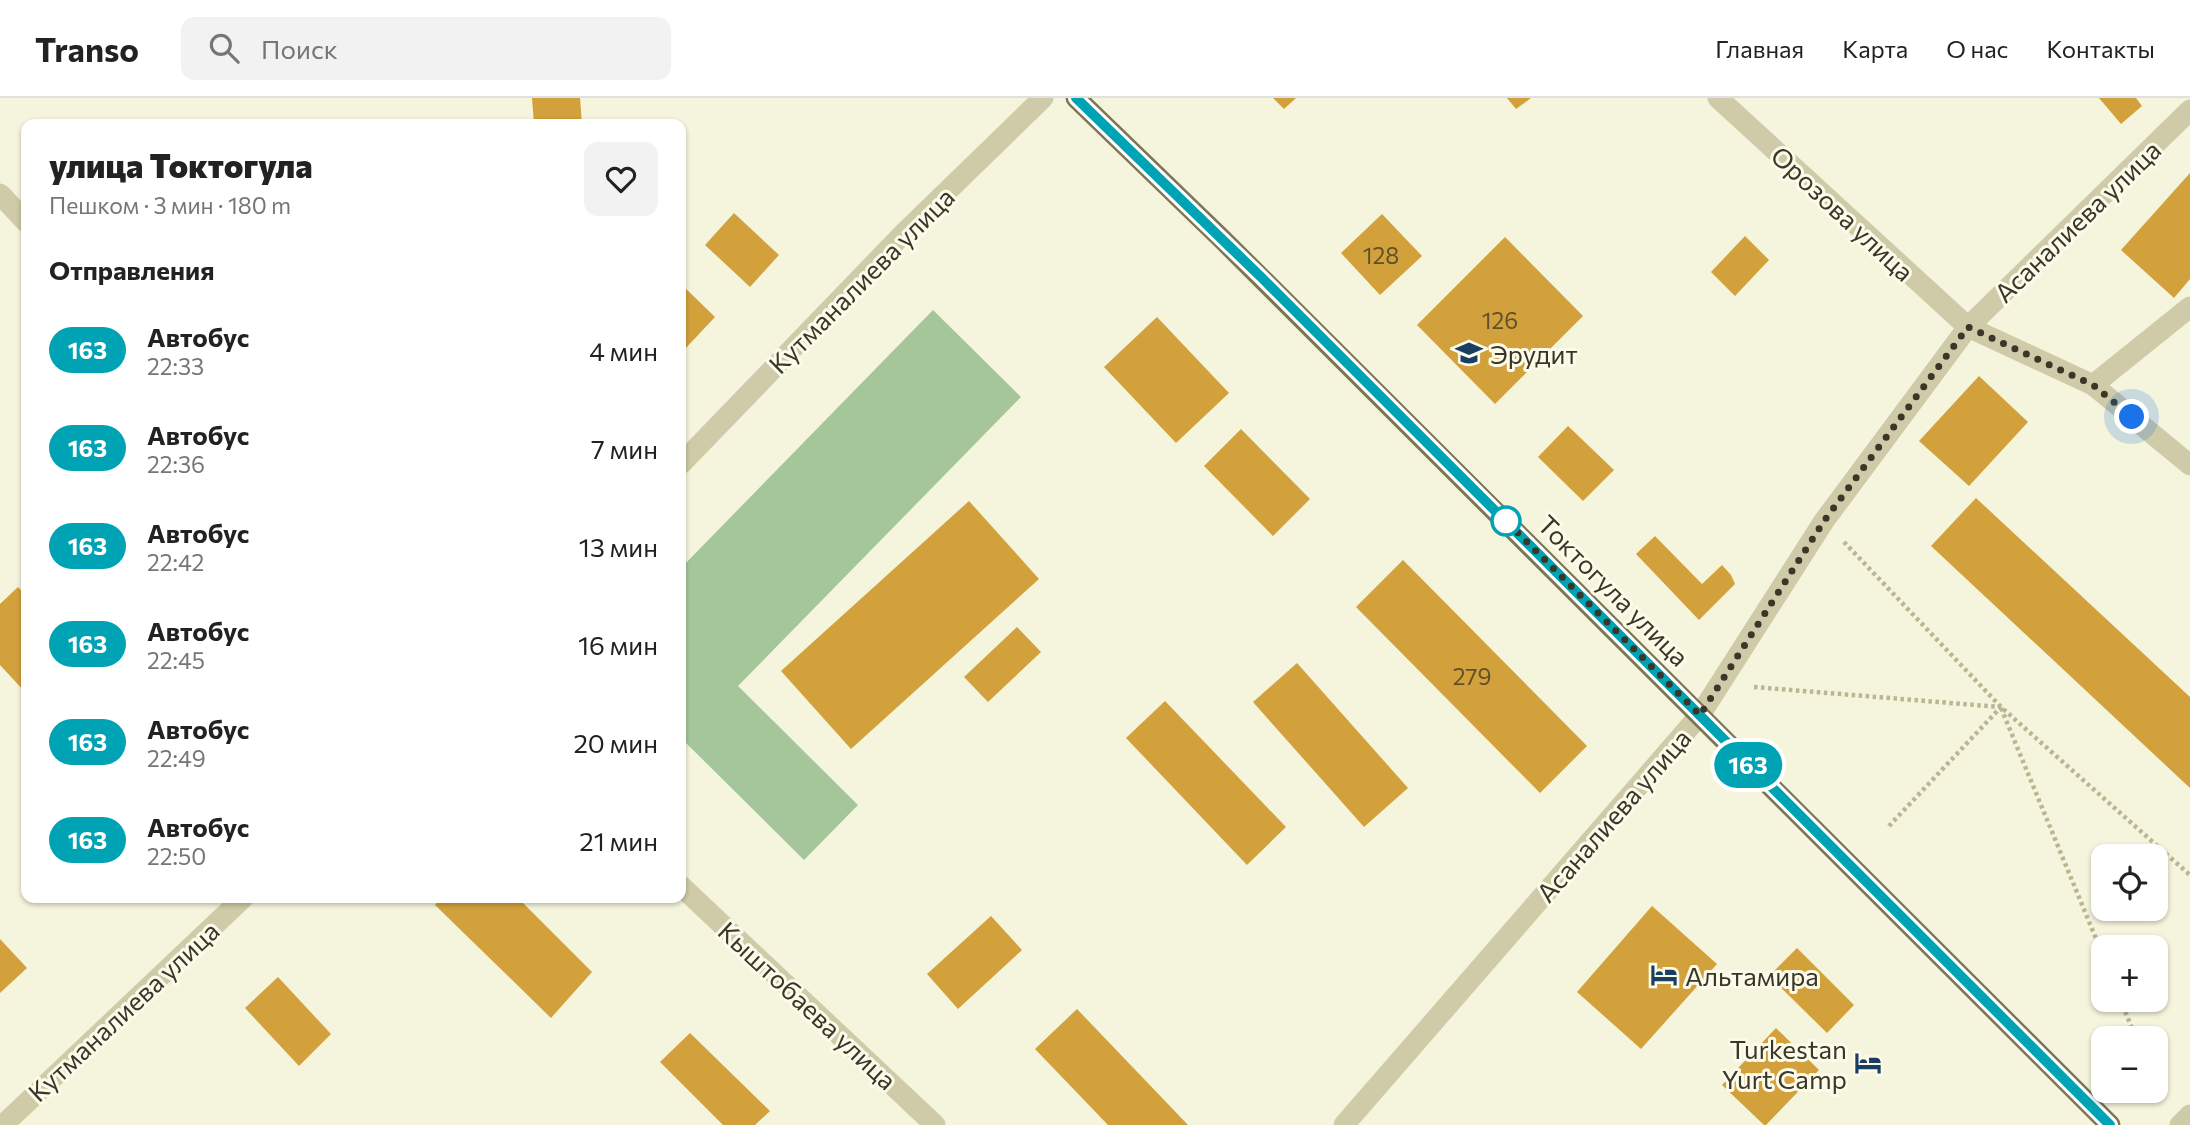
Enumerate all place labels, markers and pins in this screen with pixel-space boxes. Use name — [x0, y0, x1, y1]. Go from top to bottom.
school or university icon: Эрудит — [1454, 338, 1484, 368]
place label: Эрудит — [1490, 338, 1578, 369]
unlabelled marker — [1491, 506, 1521, 536]
hotel icon: Альтамира — [1649, 960, 1679, 990]
place label: Альтамира — [1685, 960, 1819, 991]
place label: Turkestan Yurt Camp — [1722, 1033, 1847, 1094]
hotel icon: Turkestan Yurt Camp — [1853, 1048, 1883, 1078]

